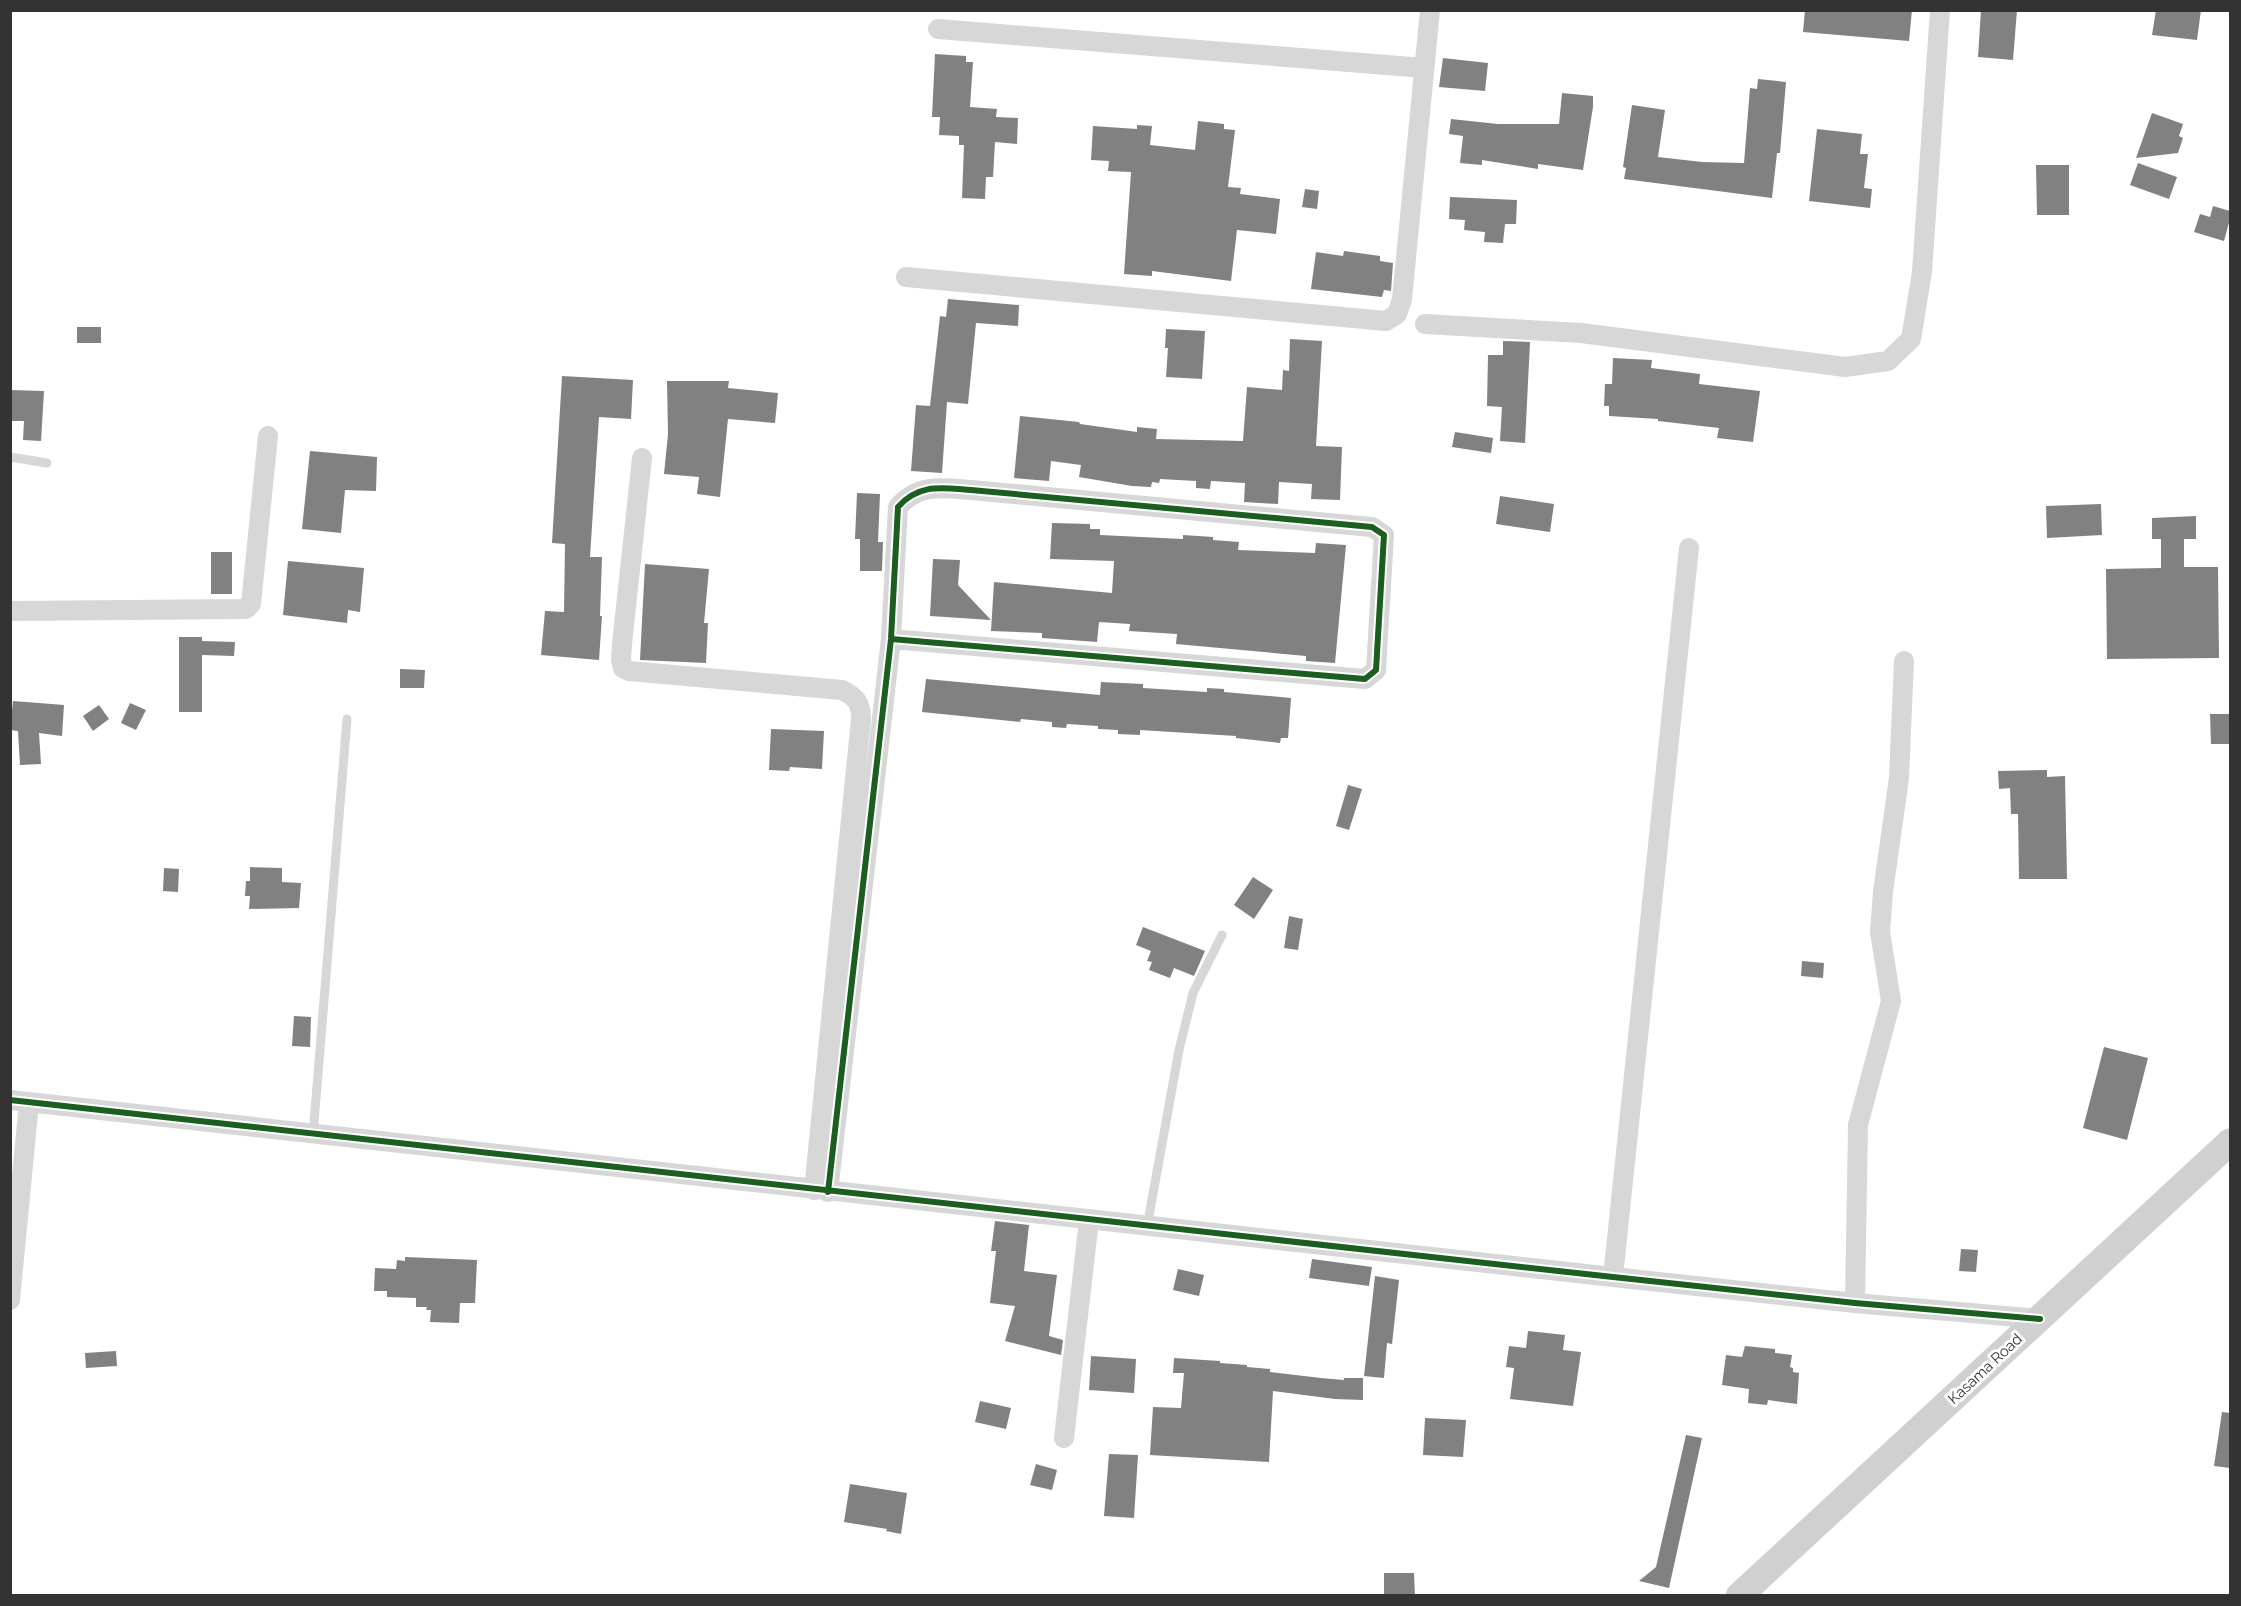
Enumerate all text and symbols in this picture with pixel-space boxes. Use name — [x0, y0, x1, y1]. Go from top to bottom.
street label: Kasama Road — [1944, 1330, 2026, 1408]

